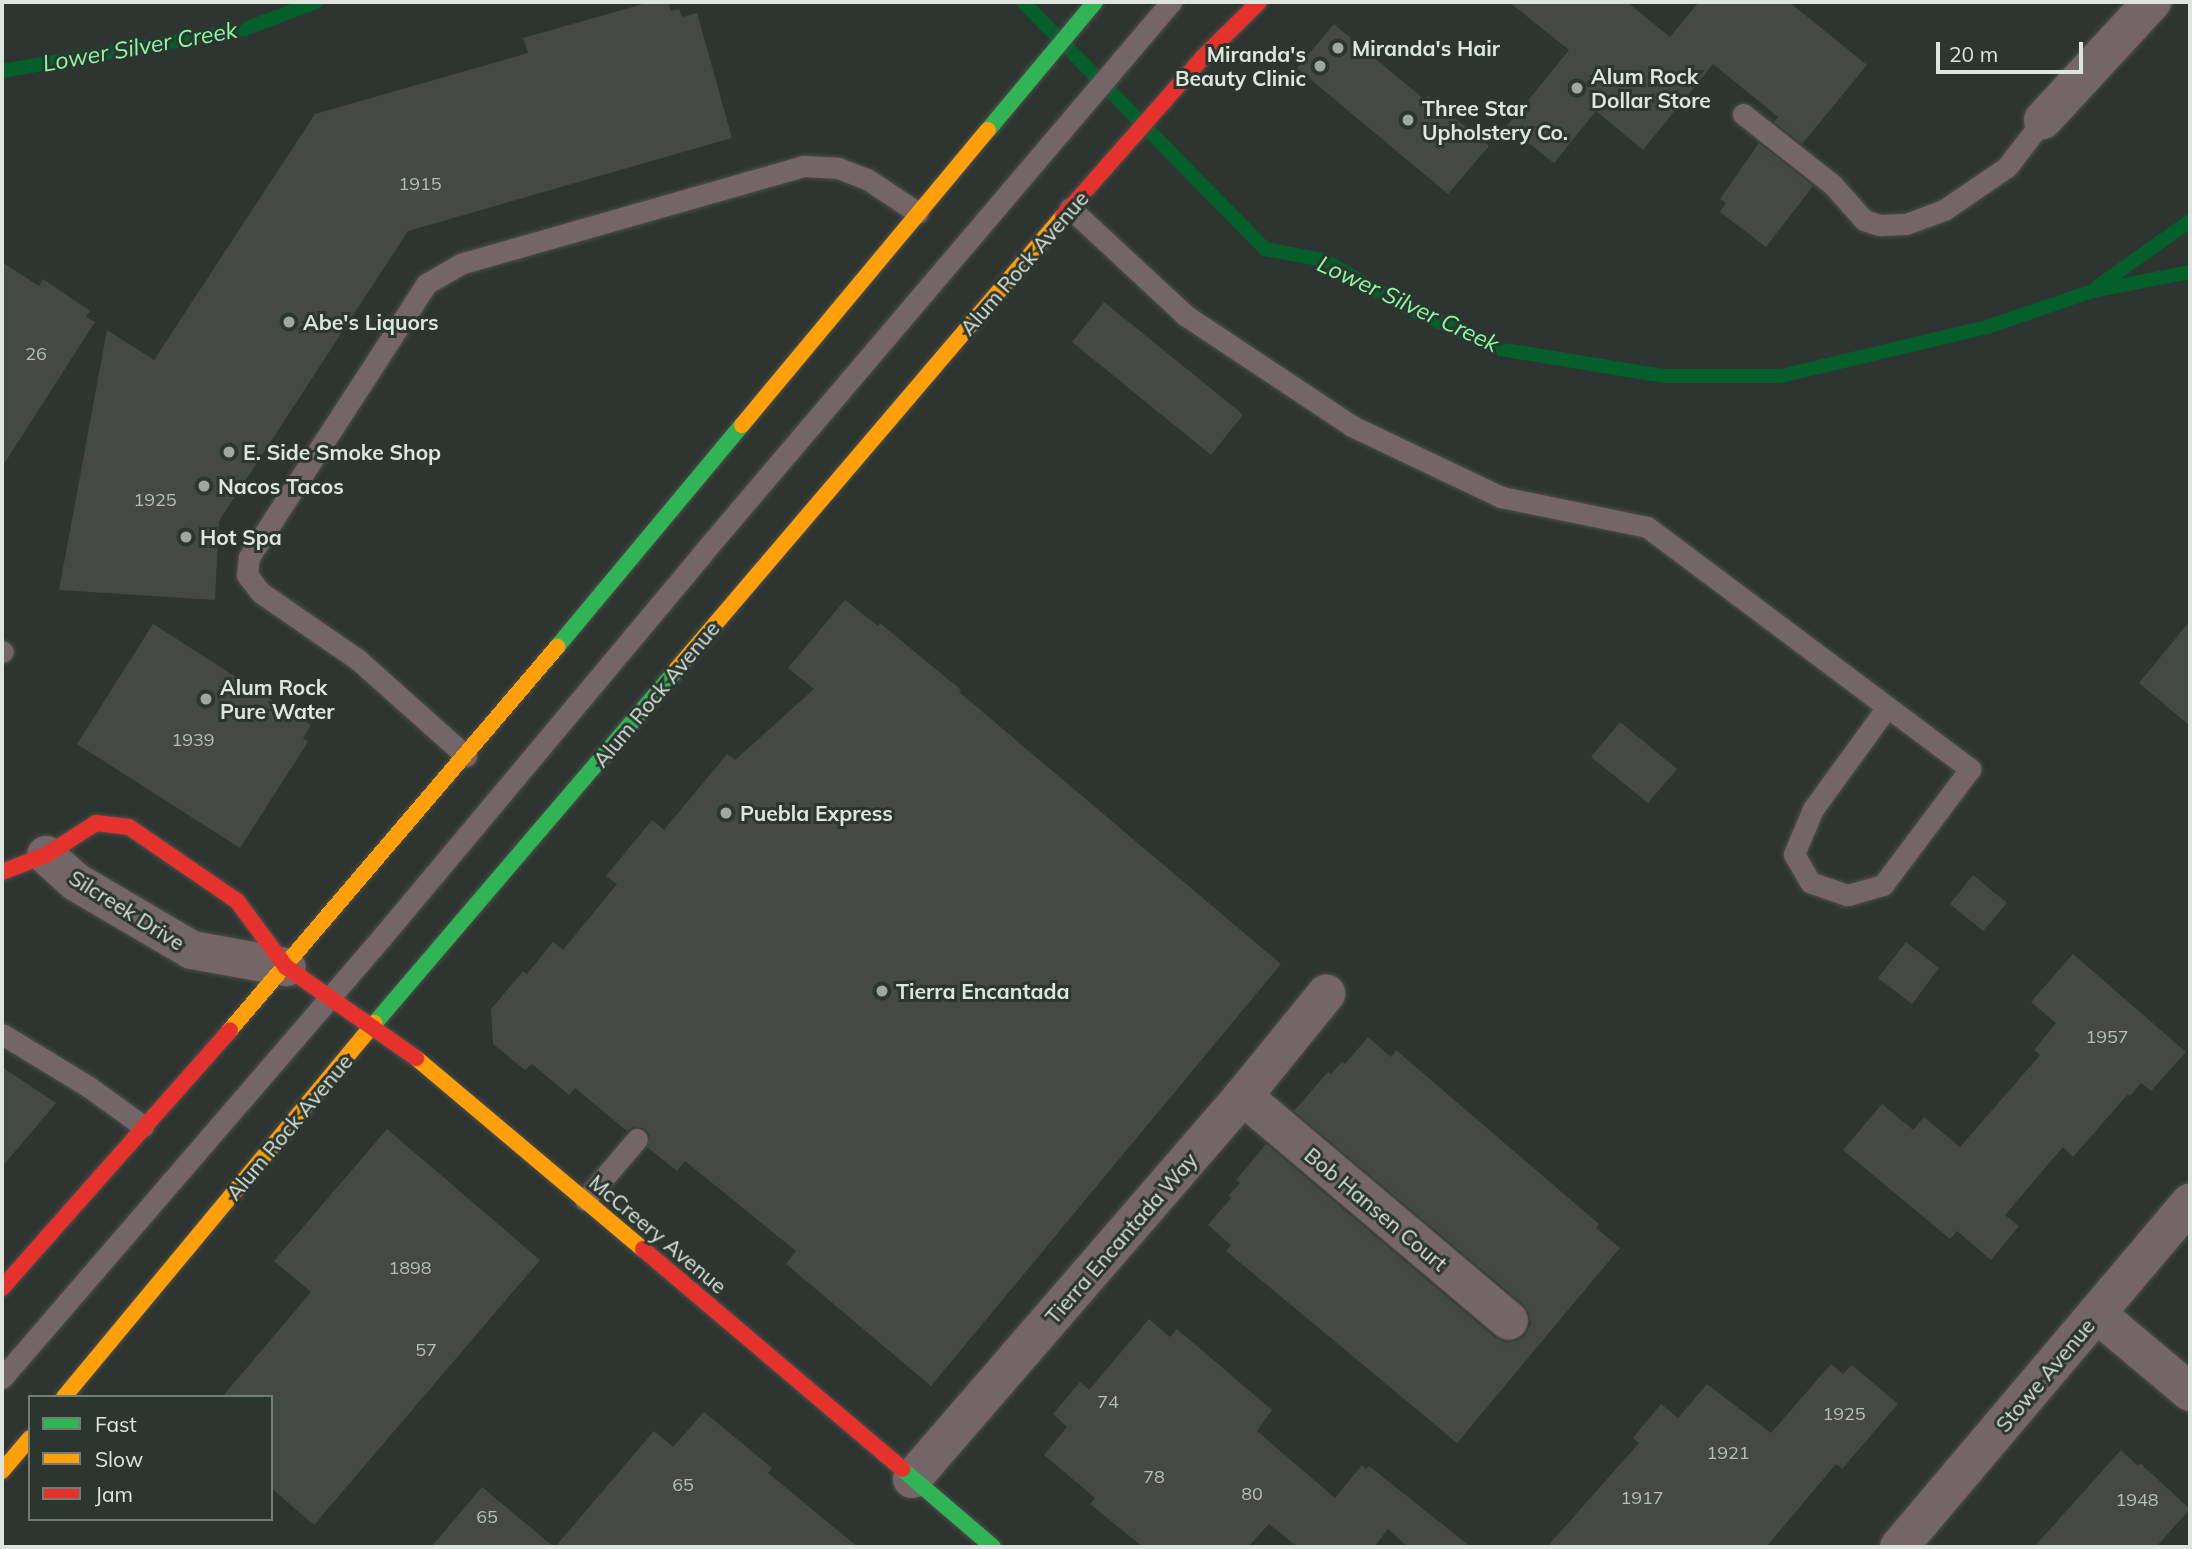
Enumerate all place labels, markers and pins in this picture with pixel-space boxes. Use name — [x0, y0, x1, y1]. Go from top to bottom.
place label: Miranda's Hair — [1352, 35, 1500, 61]
marker: Miranda's Hair — [1330, 40, 1346, 56]
place label: Miranda's Beauty Clinic — [1175, 41, 1306, 91]
marker: Miranda's Beauty Clinic — [1312, 58, 1328, 74]
place label: Alum Rock Dollar Store — [1591, 63, 1711, 113]
marker: Alum Rock Dollar Store — [1569, 80, 1585, 96]
place label: Three Star Upholstery Co. — [1422, 95, 1568, 145]
marker: Three Star Upholstery Co. — [1400, 112, 1416, 128]
place label: Abe's Liquors — [303, 309, 439, 335]
marker: Abe's Liquors — [281, 314, 297, 330]
place label: E. Side Smoke Shop — [243, 439, 441, 465]
marker: E. Side Smoke Shop — [221, 444, 237, 460]
place label: Nacos Tacos — [218, 473, 344, 499]
marker: Nacos Tacos — [196, 478, 212, 494]
place label: Hot Spa — [200, 524, 282, 550]
marker: Hot Spa — [178, 529, 194, 545]
place label: Alum Rock Pure Water — [220, 674, 335, 724]
marker: Alum Rock Pure Water — [198, 691, 214, 707]
place label: Puebla Express — [740, 800, 893, 826]
marker: Puebla Express — [718, 805, 734, 821]
place label: Tierra Encantada — [896, 978, 1070, 1004]
marker: Tierra Encantada — [874, 983, 890, 999]

